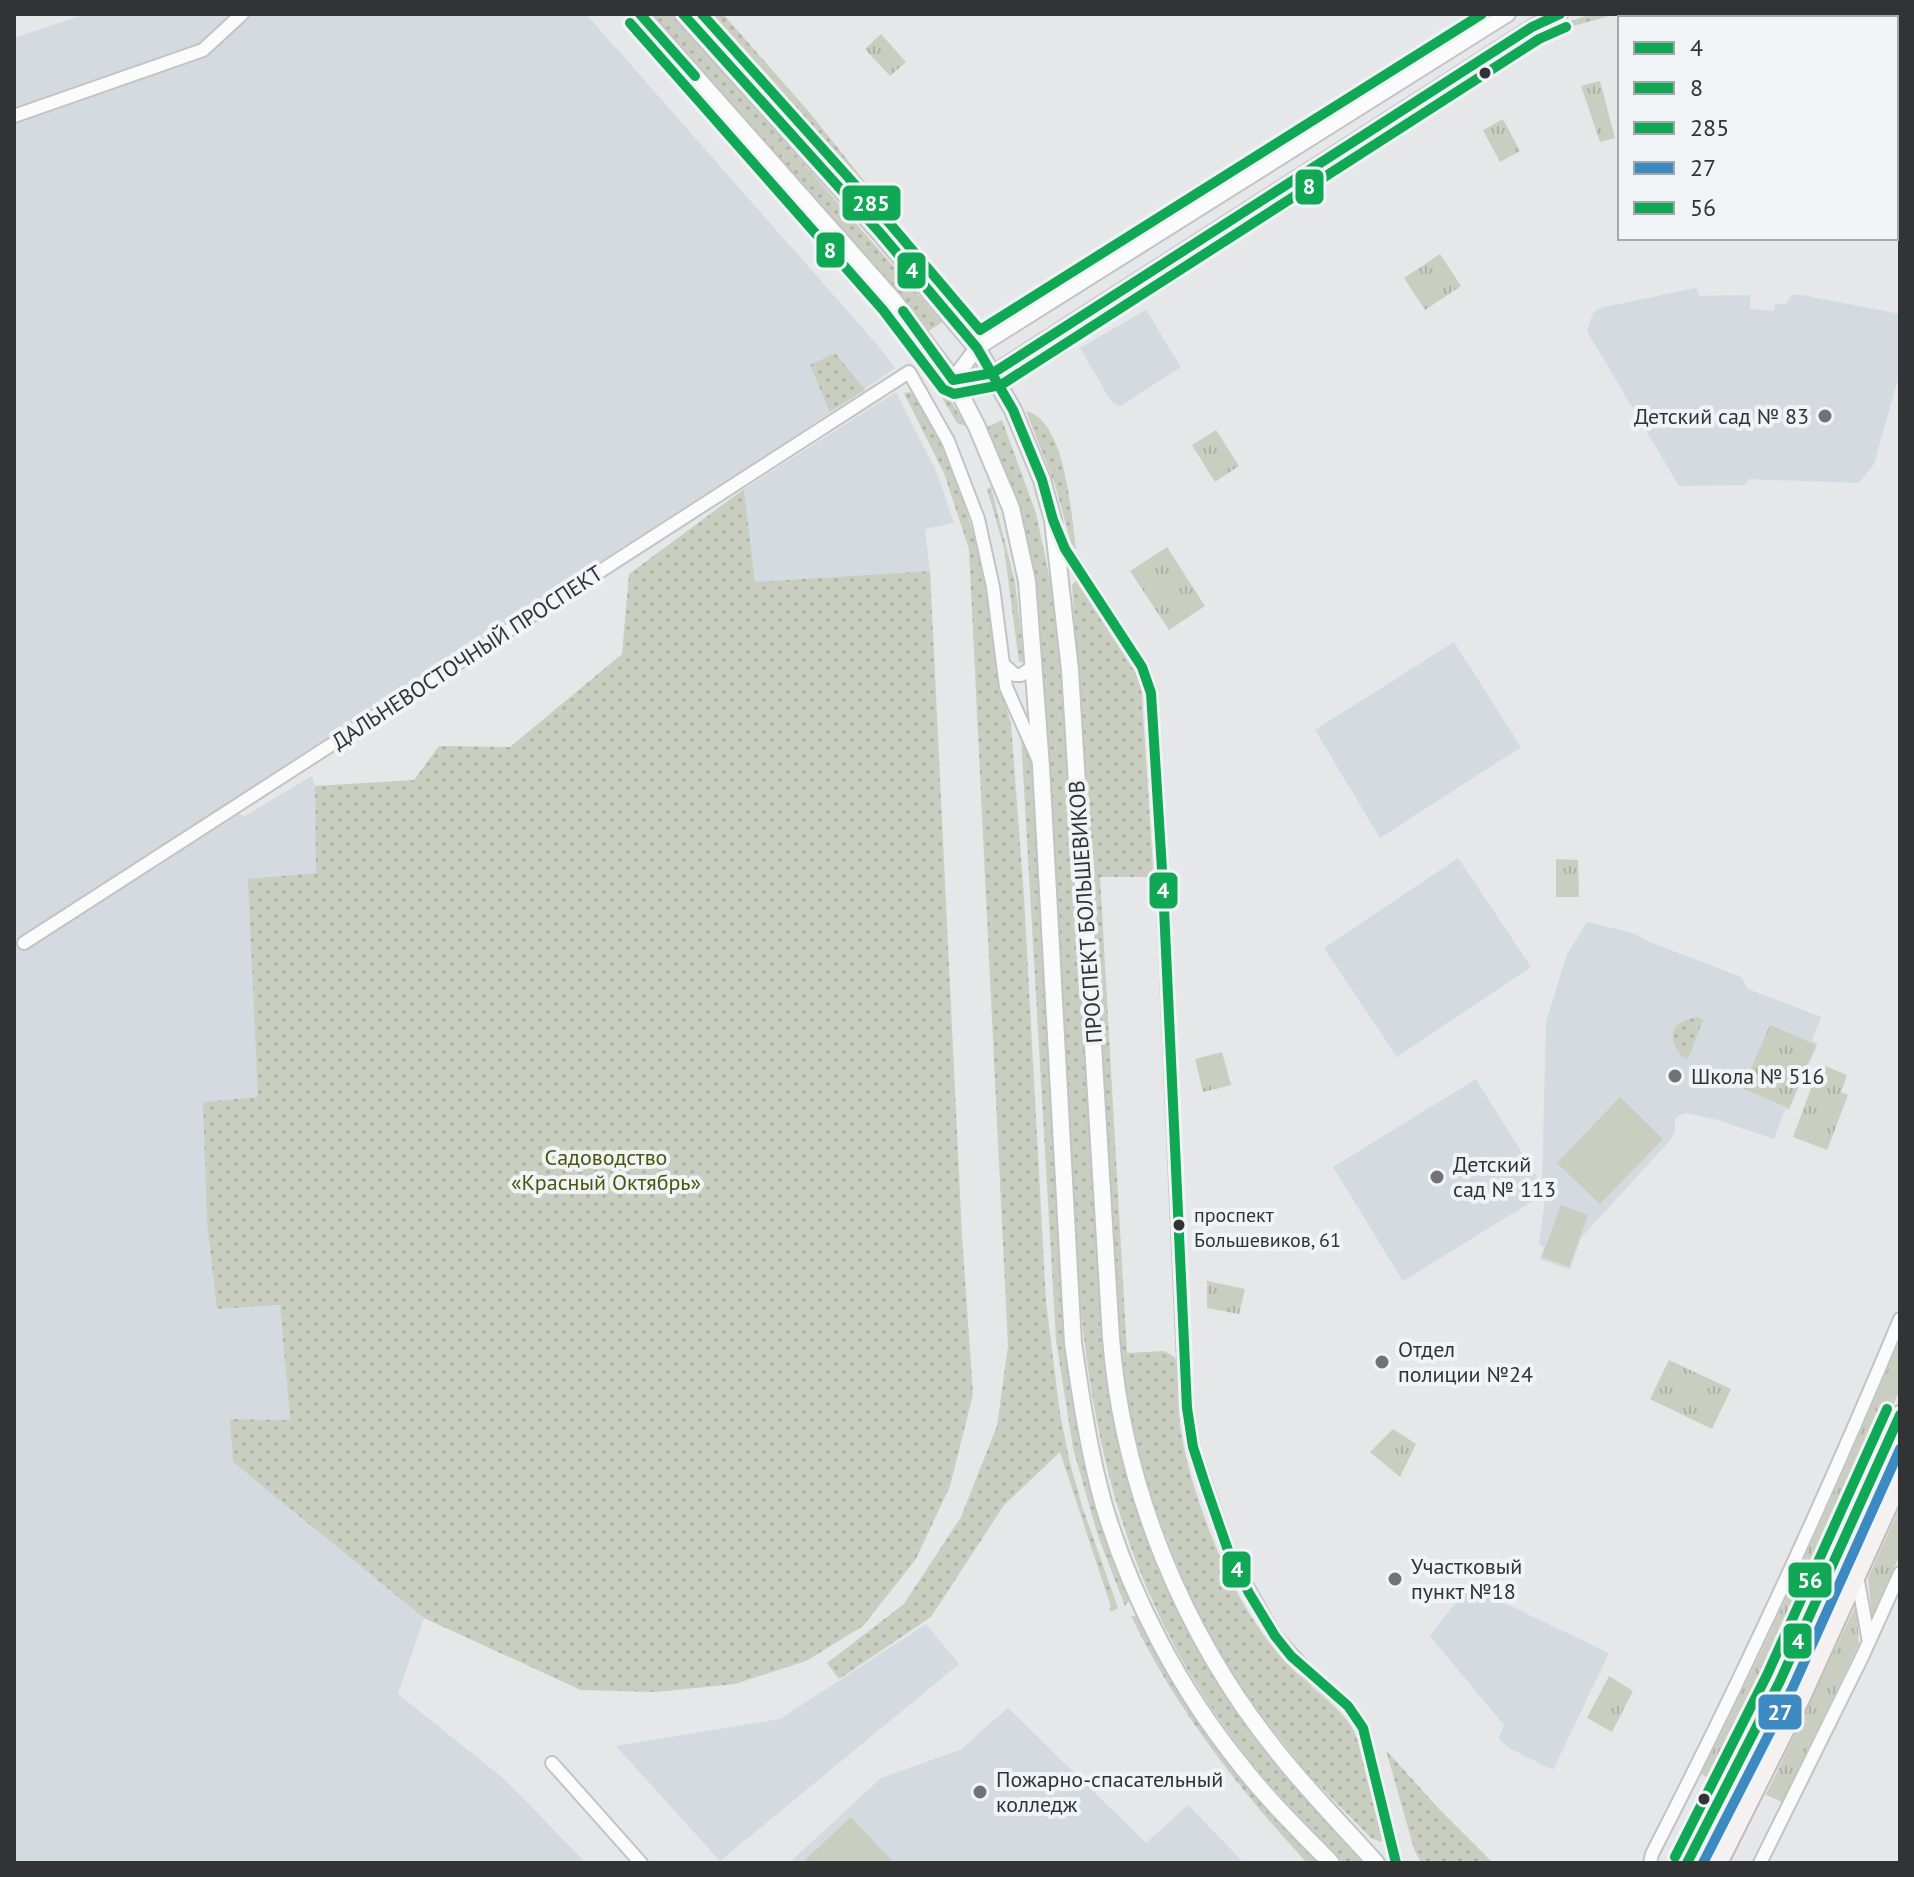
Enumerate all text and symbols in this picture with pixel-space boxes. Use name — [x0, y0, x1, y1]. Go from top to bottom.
legend — [1618, 16, 1898, 240]
text: 4 — [1690, 32, 1703, 63]
unlabelled marker — [1477, 65, 1493, 81]
text: 8 — [1690, 72, 1703, 103]
text: 285 — [1690, 112, 1729, 143]
text: 27 — [1690, 152, 1716, 183]
line badge: 8 — [1294, 168, 1325, 206]
text: 8 — [1303, 172, 1315, 200]
line badge: 285 — [841, 184, 902, 222]
text: 285 — [852, 189, 890, 217]
text: 56 — [1690, 192, 1716, 223]
line badge: 8 — [815, 231, 846, 269]
text: 8 — [824, 236, 836, 264]
line badge: 4 — [896, 251, 927, 290]
text: 4 — [906, 256, 919, 284]
place label: Детский сад № 83 — [1634, 402, 1809, 430]
marker: Детский сад № 83 — [1816, 407, 1834, 425]
street label: ДАЛЬНЕВОСТОЧНЫЙ ПРОСПЕКТ — [326, 559, 608, 755]
street label: ПРОСПЕКТ БОЛЬШЕВИКОВ — [1062, 780, 1108, 1044]
line badge: 4 — [1148, 871, 1179, 910]
text: 4 — [1157, 876, 1170, 904]
place label: Школа № 516 — [1691, 1062, 1824, 1090]
marker: Школа № 516 — [1666, 1067, 1684, 1085]
park label: Садоводство «Красный Октябрь» — [511, 1143, 701, 1196]
place label: Детский сад № 113 — [1453, 1150, 1556, 1203]
marker: Детский сад № 113 — [1428, 1168, 1446, 1186]
place label: проспект Большевиков, 61 — [1194, 1202, 1341, 1253]
marker: проспект Большевиков, 61 — [1171, 1217, 1187, 1233]
place label: Отдел полиции №24 — [1398, 1335, 1533, 1388]
marker: Отдел полиции №24 — [1373, 1353, 1391, 1371]
line badge: 4 — [1221, 1550, 1252, 1589]
place label: Участковый пункт №18 — [1411, 1552, 1522, 1605]
text: 4 — [1231, 1555, 1244, 1583]
line badge: 56 — [1787, 1561, 1833, 1599]
text: 56 — [1798, 1566, 1822, 1594]
marker: Участковый пункт №18 — [1386, 1570, 1404, 1588]
line badge: 4 — [1782, 1622, 1813, 1660]
text: 4 — [1792, 1627, 1805, 1655]
line badge: 27 — [1757, 1693, 1803, 1731]
text: 27 — [1768, 1698, 1792, 1726]
place label: Пожарно-спасательный колледж — [996, 1765, 1223, 1818]
marker: Пожарно-спасательный колледж — [971, 1783, 989, 1801]
unlabelled marker — [1696, 1791, 1712, 1807]

